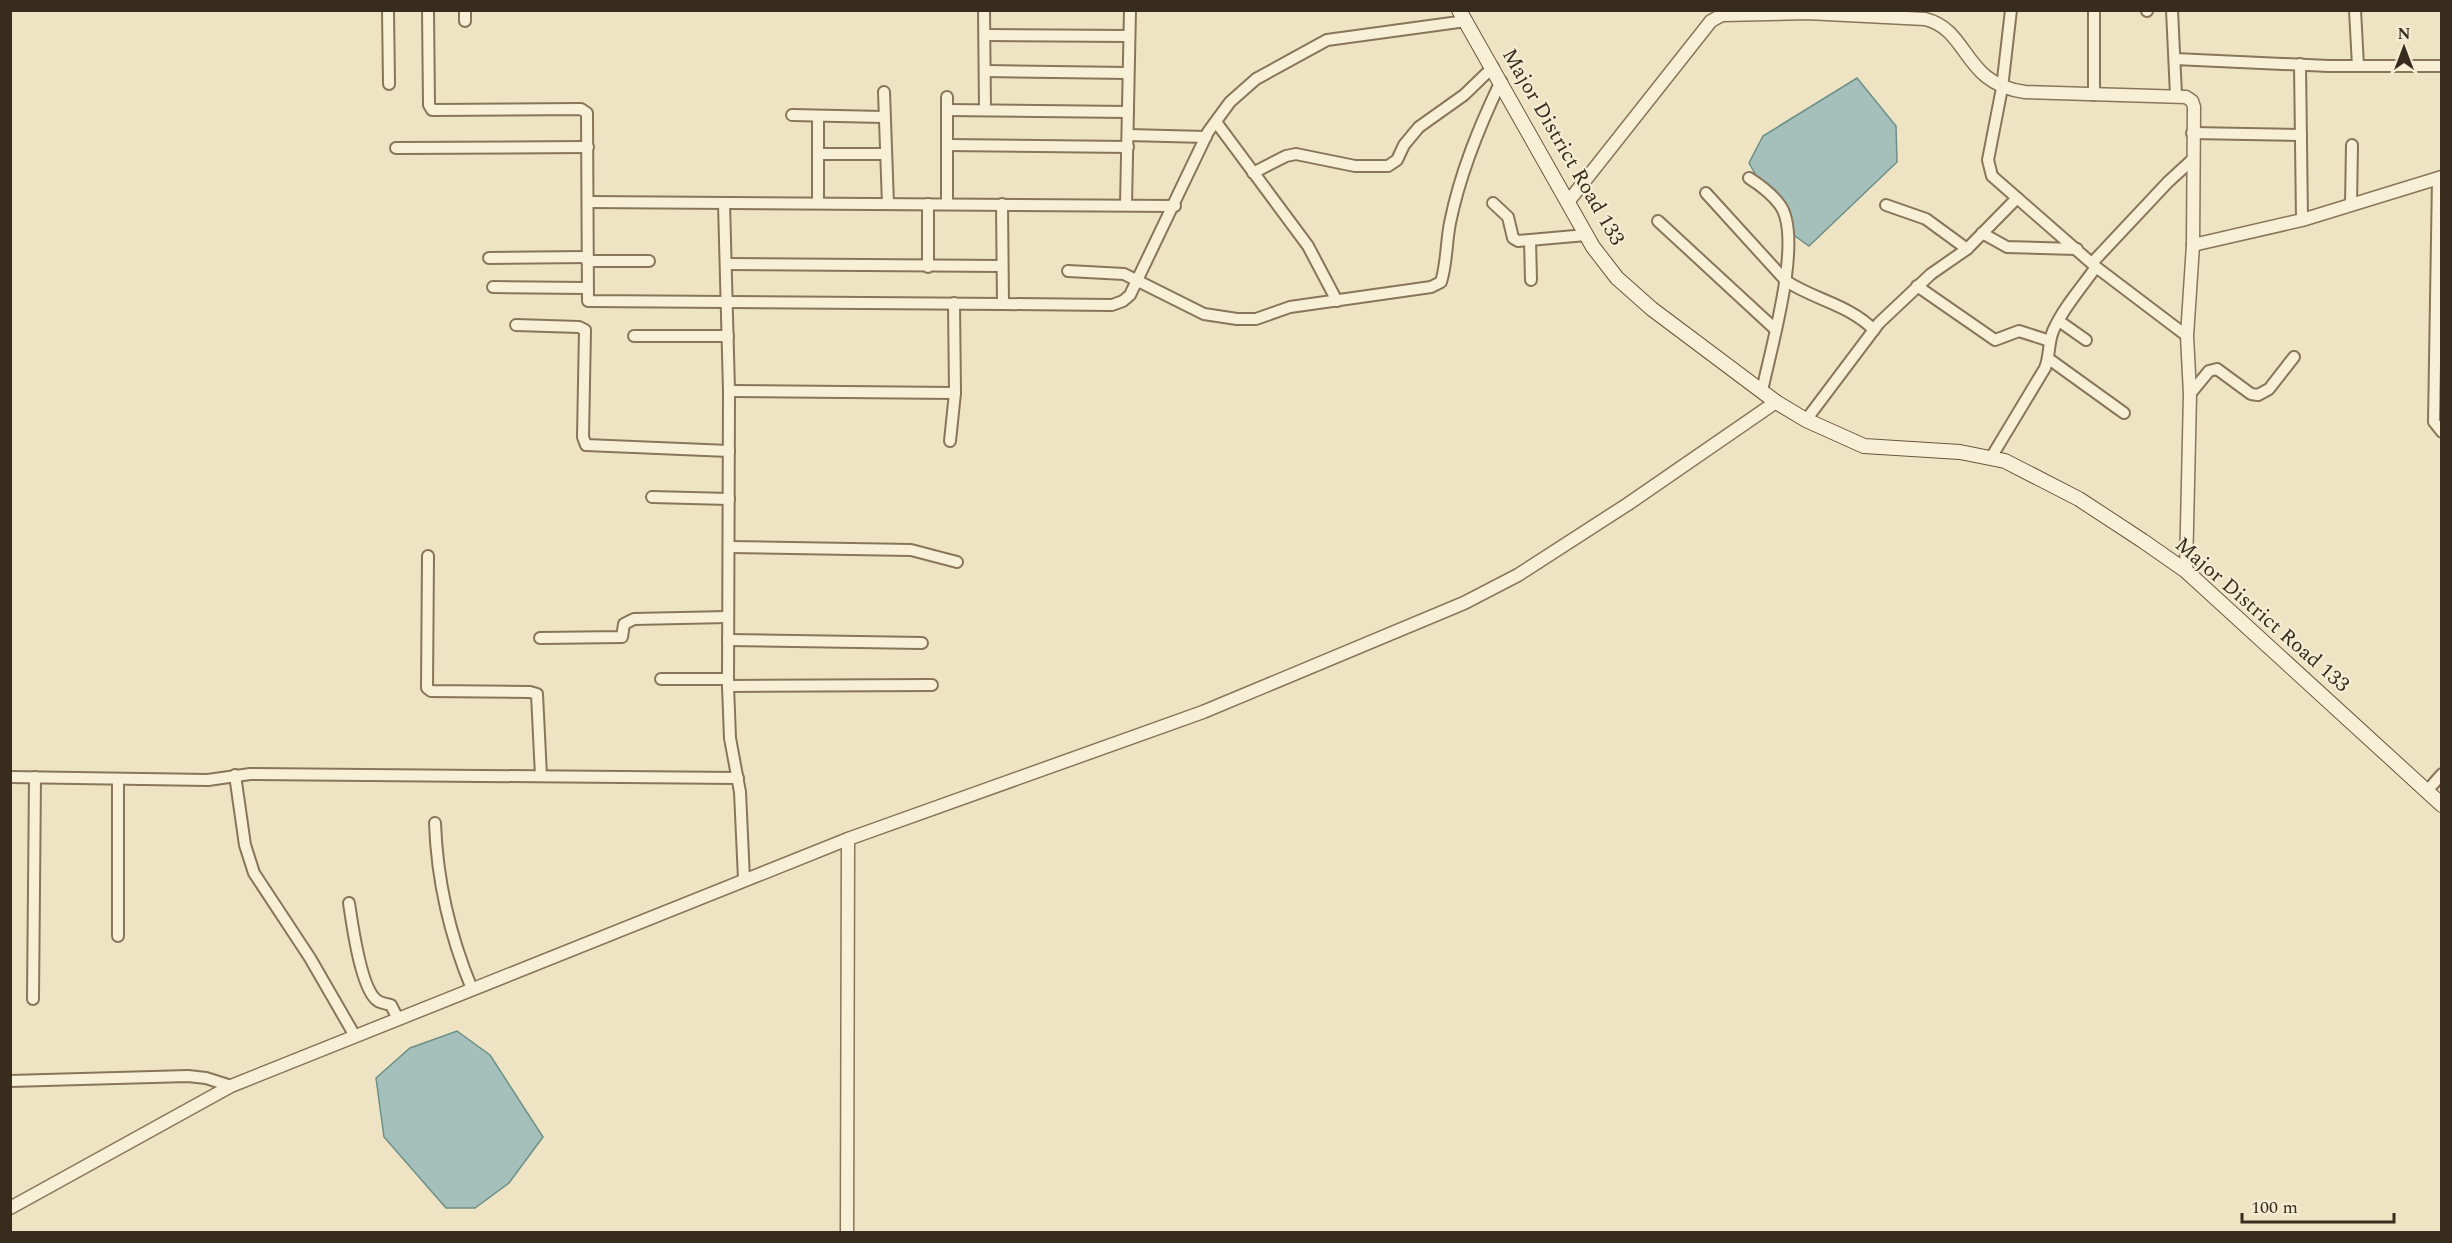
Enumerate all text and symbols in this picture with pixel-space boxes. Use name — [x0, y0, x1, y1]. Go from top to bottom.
north arrow — [2374, 18, 2434, 78]
text: N — [2397, 22, 2411, 46]
street label: Major District Road 133 — [1493, 42, 1633, 252]
street label: Major District Road 133 — [2167, 530, 2357, 701]
scale bar — [2242, 1186, 2394, 1224]
text: 100 m — [2251, 1194, 2298, 1221]

